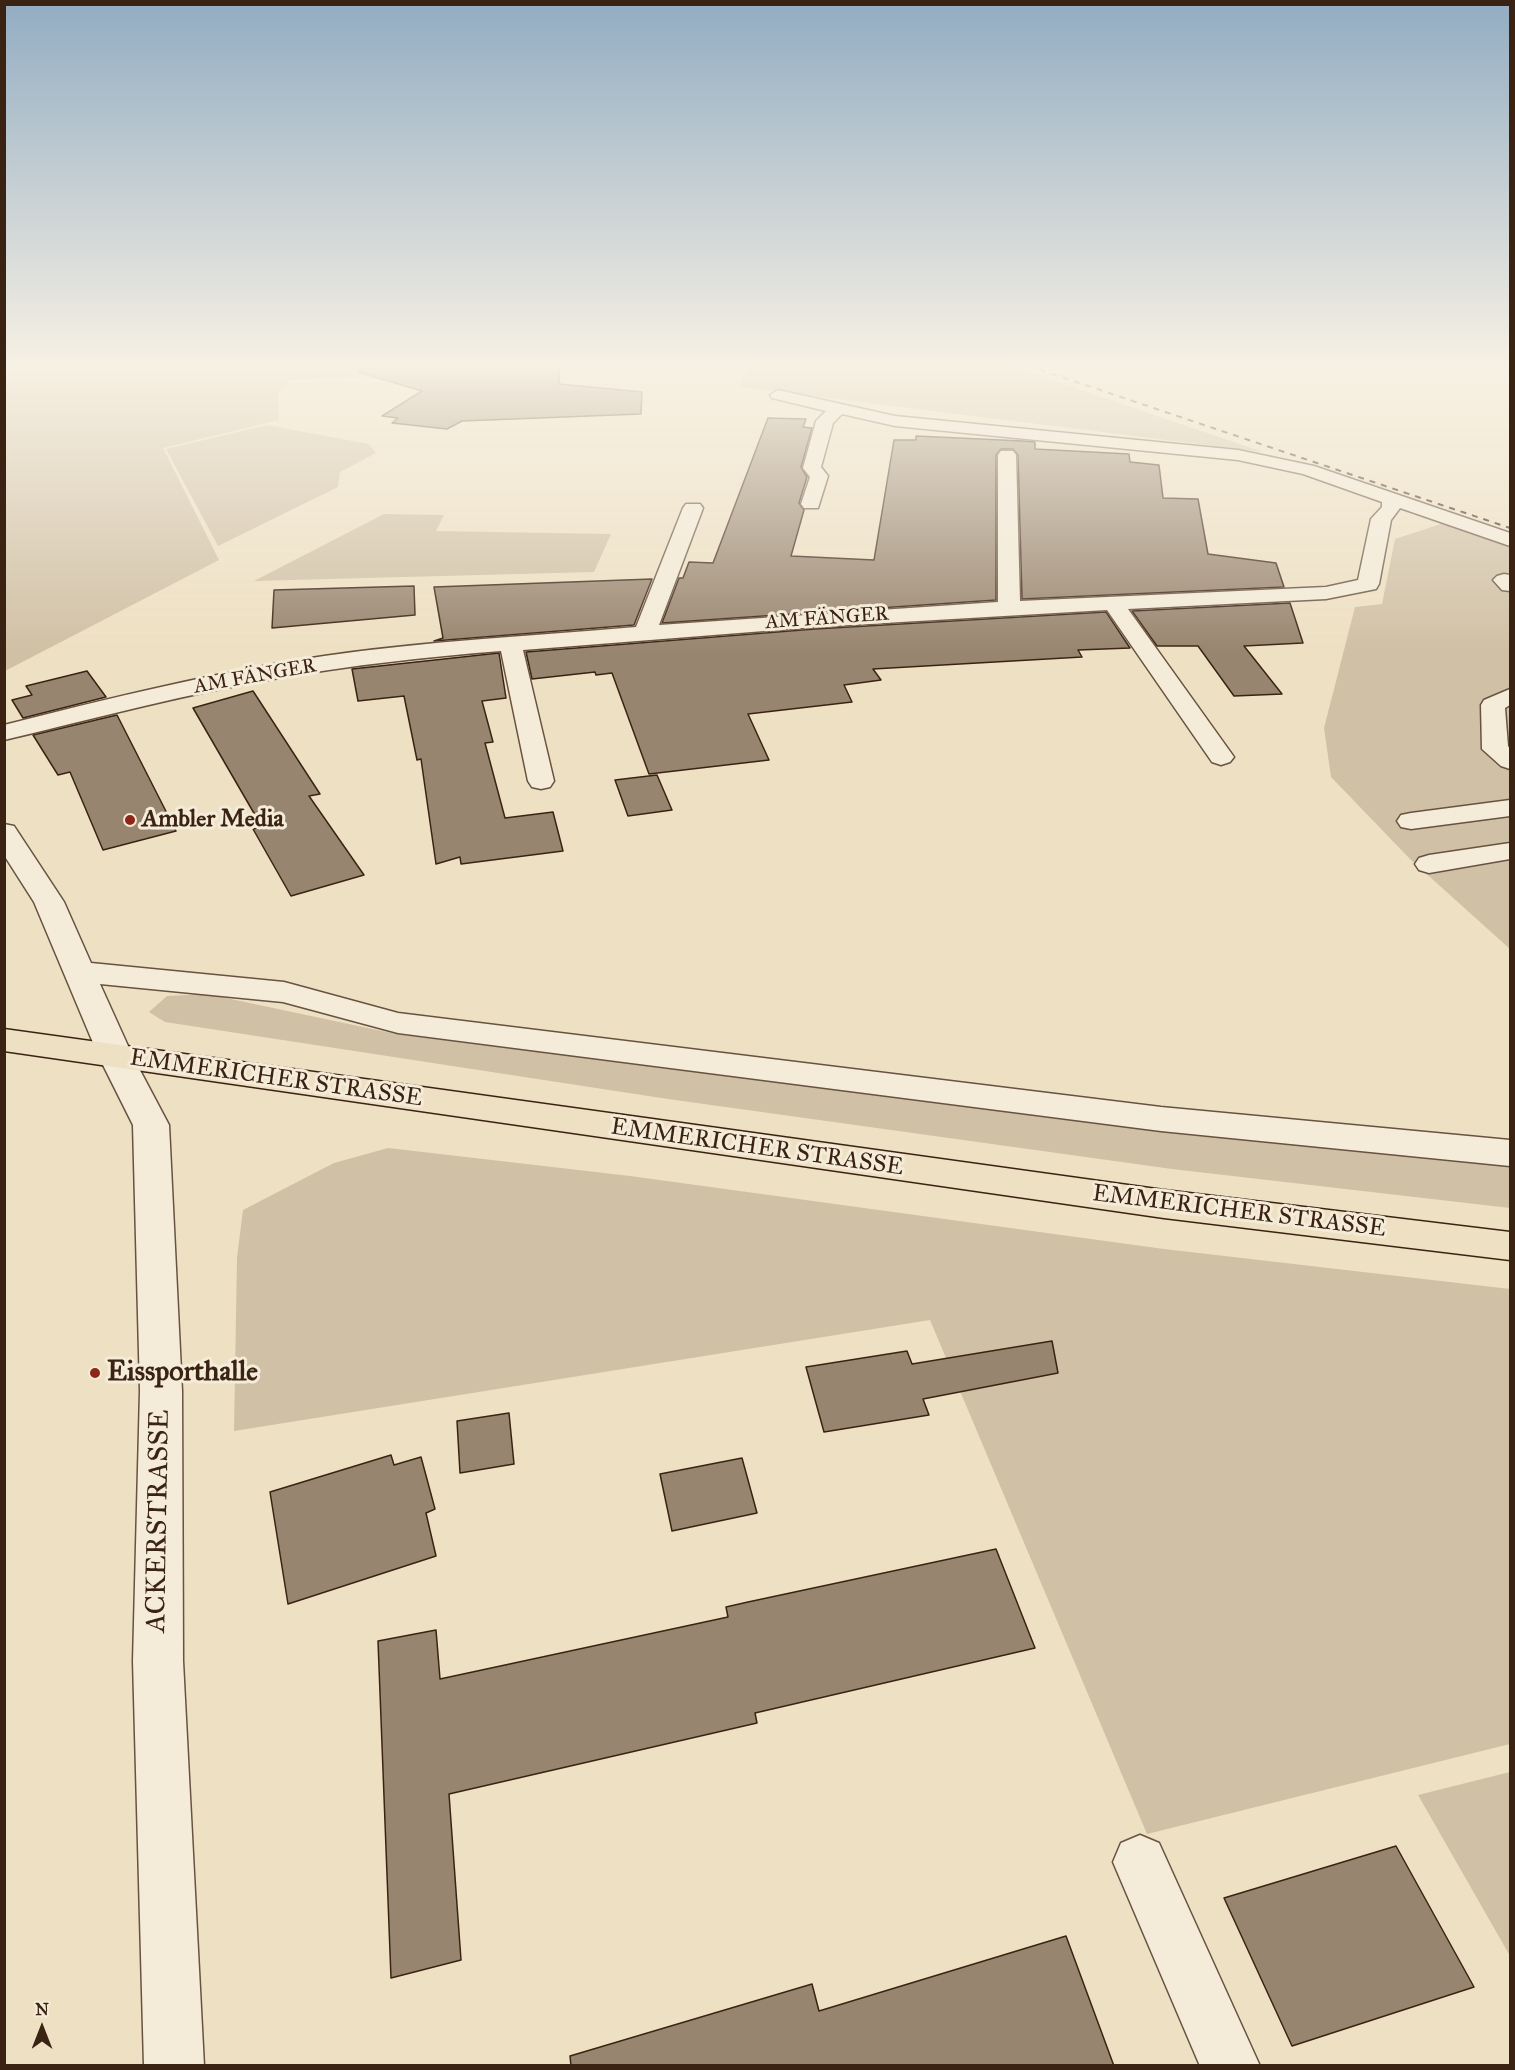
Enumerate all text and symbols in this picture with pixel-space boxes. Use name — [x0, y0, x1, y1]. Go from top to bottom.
street label: AM FÄNGER — [764, 603, 890, 635]
street label: AM FÄNGER — [192, 654, 318, 700]
place label: Ambler Media — [142, 806, 284, 834]
marker: Ambler Media — [123, 813, 137, 827]
street label: EMMERICHER STRASSE — [128, 1044, 424, 1114]
street label: EMMERICHER STRASSE — [609, 1113, 905, 1183]
street label: EMMERICHER STRASSE — [1091, 1180, 1387, 1244]
place label: Eissporthalle — [107, 1356, 258, 1390]
marker: Eissporthalle — [88, 1366, 102, 1380]
street label: ACKERSTRASSE — [140, 1409, 178, 1633]
north arrow — [12, 1998, 72, 2058]
text: N — [35, 2000, 49, 2019]

